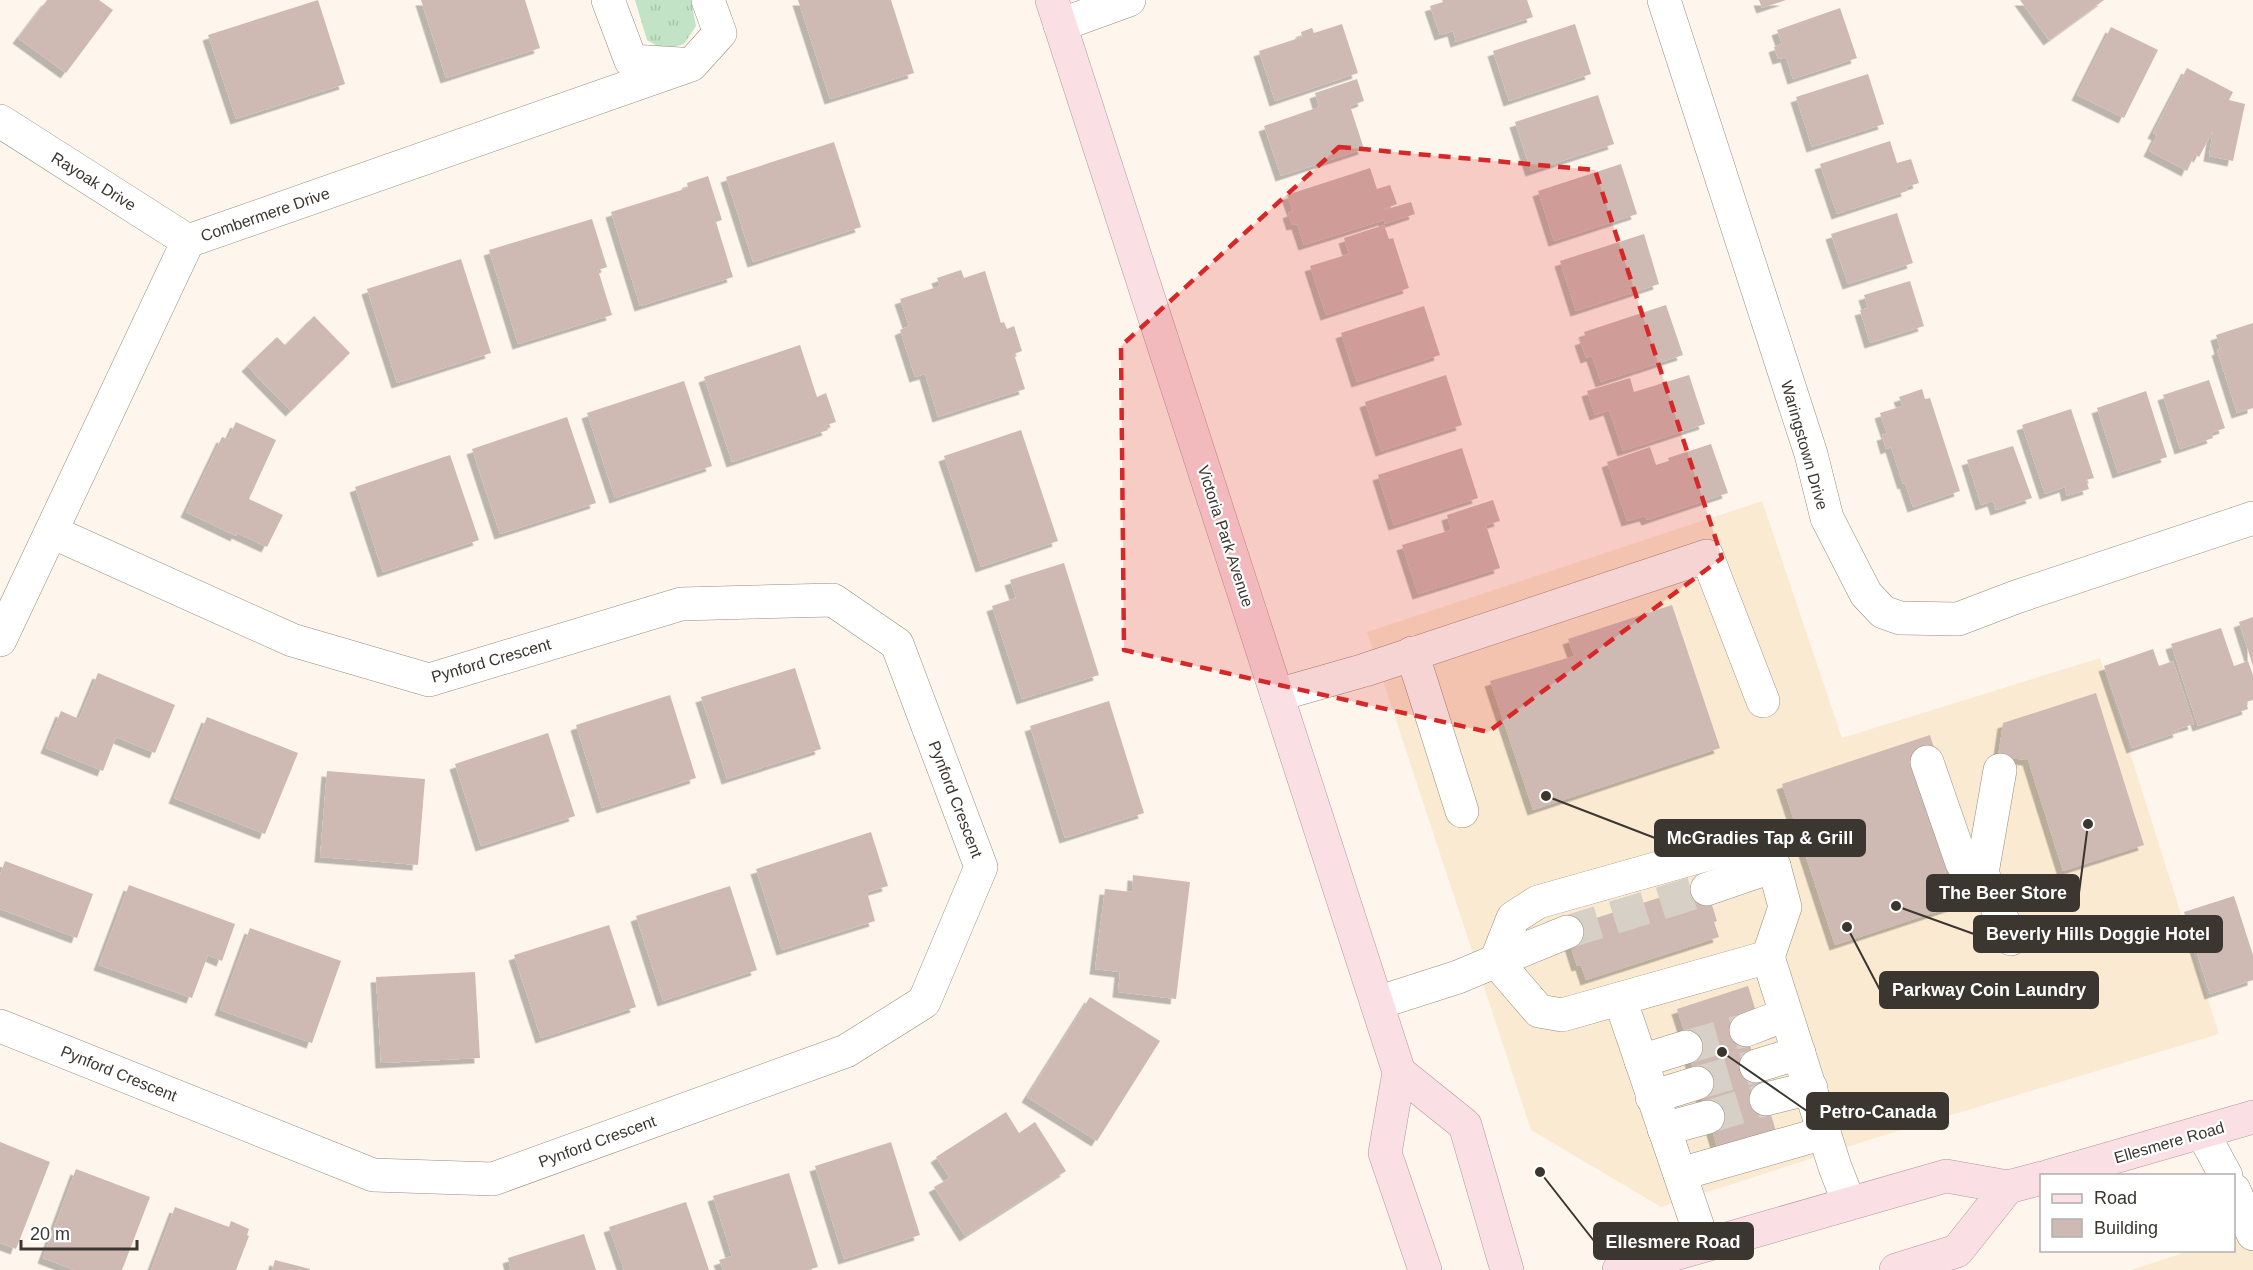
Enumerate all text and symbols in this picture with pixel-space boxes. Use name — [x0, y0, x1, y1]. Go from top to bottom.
street label: Rayoak Drive — [49, 149, 139, 214]
street label: Combermere Drive — [199, 184, 332, 245]
street label: Waringstown Drive — [1778, 379, 1831, 512]
street label: Victoria Park Avenue — [1195, 463, 1256, 609]
street label: Pynford Crescent — [429, 635, 553, 686]
street label: Pynford Crescent — [925, 738, 986, 860]
callout: McGradies Tap & Grill — [1655, 820, 1865, 856]
text: McGradies Tap & Grill — [1667, 828, 1853, 848]
callout: The Beer Store — [1927, 875, 2079, 911]
text: The Beer Store — [1939, 883, 2067, 903]
callout: Beverly Hills Doggie Hotel — [1974, 916, 2222, 952]
text: Beverly Hills Doggie Hotel — [1986, 924, 2210, 944]
callout: Parkway Coin Laundry — [1880, 972, 2098, 1008]
text: Parkway Coin Laundry — [1892, 980, 2086, 1000]
street label: Pynford Crescent — [58, 1042, 180, 1105]
callout: Petro-Canada — [1807, 1093, 1948, 1129]
text: Petro-Canada — [1819, 1102, 1938, 1122]
street label: Pynford Crescent — [536, 1112, 659, 1171]
street label: Ellesmere Road — [2112, 1119, 2226, 1166]
legend — [2040, 1174, 2235, 1252]
text: Road — [2094, 1188, 2137, 1208]
scale bar — [21, 1213, 136, 1251]
text: Building — [2094, 1218, 2158, 1238]
callout: Ellesmere Road — [1594, 1223, 1753, 1259]
text: 20 m — [30, 1224, 70, 1244]
text: Ellesmere Road — [1605, 1232, 1741, 1252]

